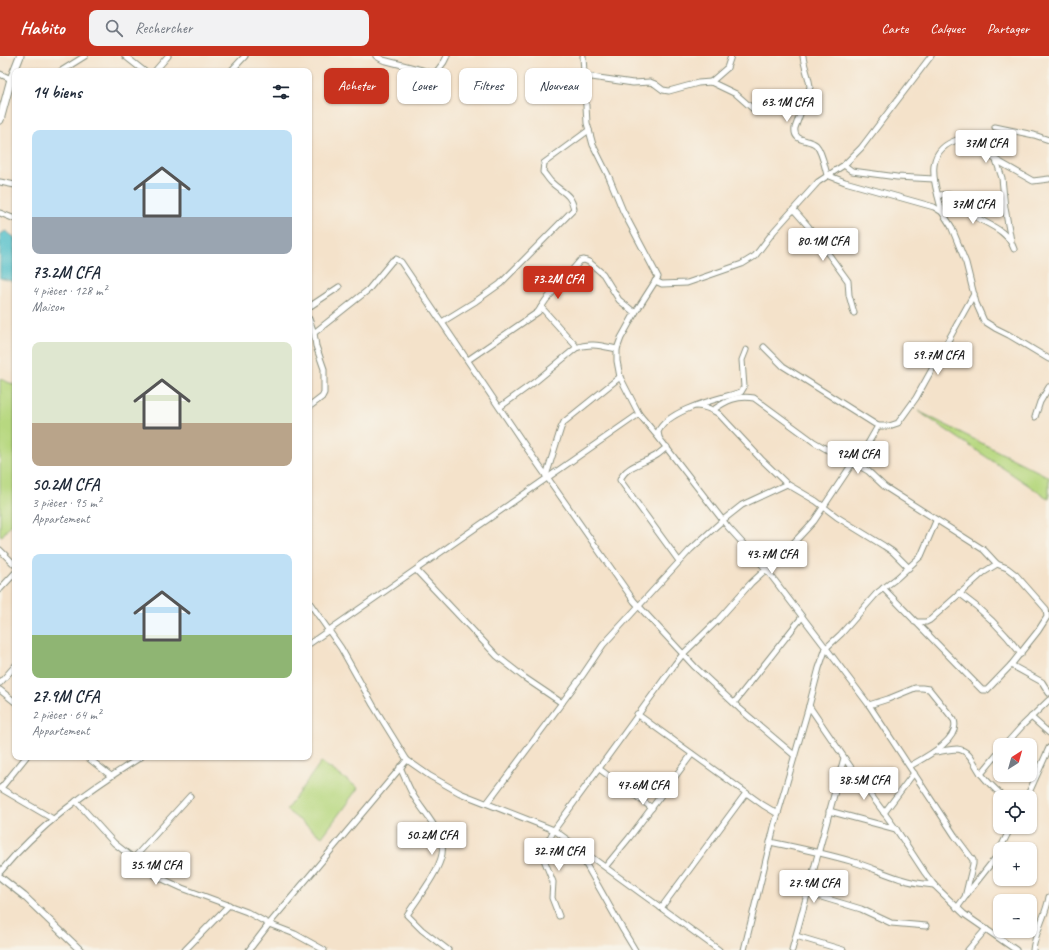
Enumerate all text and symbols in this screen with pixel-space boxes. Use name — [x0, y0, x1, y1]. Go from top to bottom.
search box — [89, 10, 369, 46]
text: Habito — [20, 16, 65, 40]
icon: search — [103, 17, 125, 39]
text: Rechercher — [135, 19, 192, 38]
text: Carte — [881, 20, 908, 37]
text: Calques — [930, 20, 965, 37]
text: Partager — [987, 20, 1029, 37]
chip: Acheter — [324, 68, 389, 104]
chip: Louer — [397, 68, 451, 104]
chip: Filtres — [459, 68, 517, 104]
chip: Nouveau — [525, 68, 592, 104]
icon: filters — [270, 81, 292, 103]
text: 14 biens — [32, 82, 82, 103]
pin: 63.1M CFA — [741, 89, 833, 123]
text: 63.1M CFA — [761, 94, 813, 110]
pin: 37M CFA — [949, 130, 1023, 164]
text: 37M CFA — [964, 135, 1008, 151]
icon: home — [126, 156, 198, 228]
pin: 37M CFA — [936, 191, 1010, 225]
text: 37M CFA — [951, 196, 995, 212]
pin: 80.1M CFA — [777, 228, 869, 262]
text: 80.1M CFA — [797, 233, 849, 249]
text: 73.2M CFA — [32, 262, 99, 283]
pin: 73.2M CFA — [512, 266, 604, 300]
text: 73.2M CFA — [532, 271, 584, 287]
text: 4 pièces · 128 m² — [32, 283, 107, 299]
text: Maison — [32, 299, 64, 315]
pin: 59.7M CFA — [892, 342, 984, 376]
text: 59.7M CFA — [912, 347, 964, 363]
icon: home — [126, 368, 198, 440]
pin: 92M CFA — [821, 441, 895, 475]
text: 92M CFA — [837, 446, 879, 462]
text: 50.2M CFA — [32, 474, 99, 495]
text: 3 pièces · 95 m² — [32, 495, 101, 511]
text: Appartement — [32, 511, 90, 527]
pin: 43.7M CFA — [726, 541, 818, 575]
text: 43.7M CFA — [746, 546, 798, 562]
icon: home — [126, 580, 198, 652]
text: 27.9M CFA — [32, 686, 99, 707]
text: 2 pièces · 64 m² — [32, 707, 101, 723]
text: Appartement — [32, 723, 90, 739]
north arrow — [993, 738, 1037, 782]
map controls — [993, 738, 1037, 938]
pin: 38.5M CFA — [818, 767, 910, 801]
pin: 47.6M CFA — [597, 772, 689, 806]
text: 38.5M CFA — [838, 772, 890, 788]
text: 47.6M CFA — [617, 777, 669, 793]
button: locate — [993, 790, 1037, 834]
pin: 50.2M CFA — [386, 822, 478, 856]
text: 50.2M CFA — [406, 827, 458, 843]
pin: 32.7M CFA — [513, 838, 605, 872]
button: + — [993, 842, 1037, 886]
text: 32.7M CFA — [533, 843, 585, 859]
pin: 35.1M CFA — [110, 852, 202, 886]
text: 35.1M CFA — [130, 857, 182, 873]
pin: 27.9M CFA — [768, 870, 860, 904]
text: 27.9M CFA — [788, 875, 840, 891]
button: − — [993, 894, 1037, 938]

